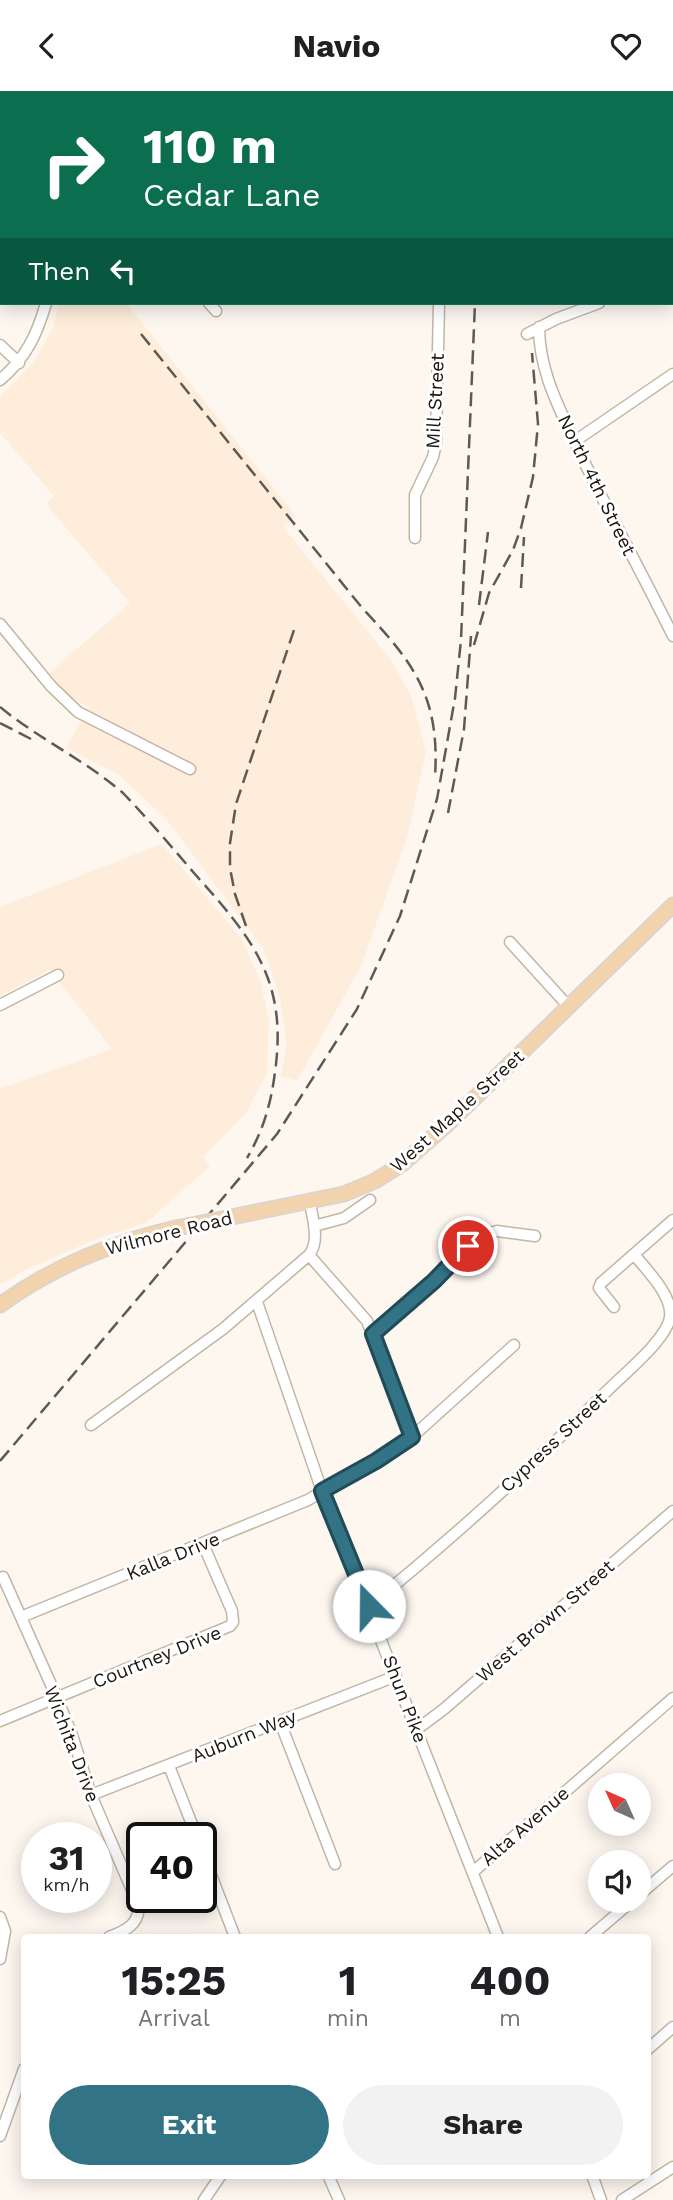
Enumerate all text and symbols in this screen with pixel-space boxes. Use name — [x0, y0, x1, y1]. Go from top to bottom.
icon: back — [28, 27, 66, 65]
text: Navio — [293, 27, 380, 65]
icon: heart — [607, 27, 645, 65]
text: 110 m — [143, 117, 277, 175]
icon: right — [28, 119, 119, 210]
text: Cedar Lane — [143, 176, 320, 214]
icon: left — [104, 252, 142, 290]
text: Then — [28, 256, 90, 286]
street label: Mill Street — [421, 352, 449, 449]
street label: North 4th Street — [553, 411, 641, 559]
street label: West Maple Street — [385, 1045, 529, 1177]
street label: Wilmore Road — [103, 1206, 235, 1260]
pin — [438, 1216, 498, 1276]
icon: arrive — [449, 1227, 487, 1265]
street label: Cypress Street — [495, 1387, 611, 1497]
street label: Kalla Drive — [123, 1527, 223, 1585]
street label: West Brown Street — [471, 1555, 619, 1687]
position arrow — [332, 1569, 406, 1643]
street label: Courtney Drive — [89, 1621, 225, 1693]
street label: Shun Pike — [378, 1652, 432, 1746]
street label: Wichita Drive — [39, 1683, 105, 1805]
street label: Auburn Way — [188, 1705, 300, 1767]
north arrow — [588, 1773, 651, 1836]
map controls — [588, 1773, 651, 1913]
street label: Alta Avenue — [476, 1782, 574, 1870]
speed limit sign: 40 — [126, 1822, 217, 1913]
text: 31 — [49, 1837, 84, 1879]
button: sound — [588, 1850, 651, 1913]
text: km/h — [43, 1874, 90, 1895]
text: 15:25 — [121, 1956, 226, 2005]
text: 1 — [339, 1956, 357, 2005]
text: 400 — [469, 1956, 551, 2005]
text: Arrival — [138, 2005, 210, 2032]
text: min — [327, 2005, 369, 2032]
text: m — [499, 2005, 521, 2032]
button: Exit — [49, 2085, 329, 2165]
button: Share — [343, 2085, 623, 2165]

